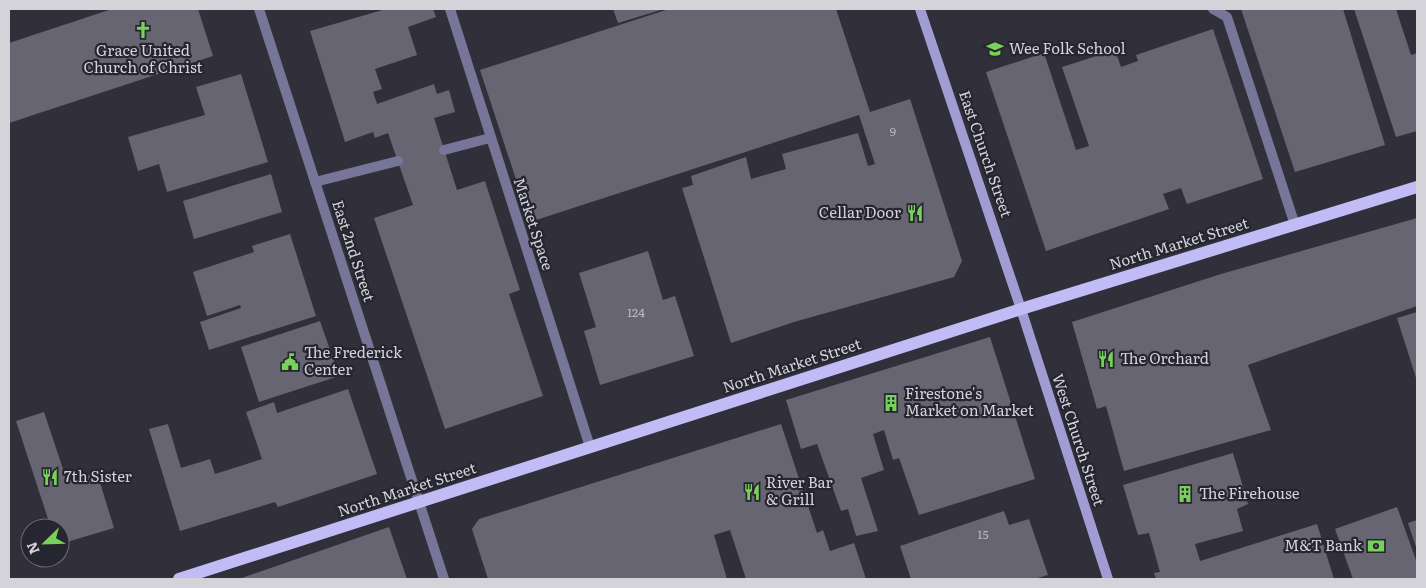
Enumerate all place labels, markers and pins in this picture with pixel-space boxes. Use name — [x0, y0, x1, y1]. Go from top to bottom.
church icon: Grace United Church of Christ — [133, 20, 153, 40]
place label: Wee Folk School — [1009, 36, 1126, 59]
place label: Grace United Church of Christ — [83, 38, 203, 78]
school or university icon: Wee Folk School — [985, 39, 1005, 59]
place label: Cellar Door — [819, 200, 901, 223]
restaurant icon: Cellar Door — [905, 203, 925, 223]
place label: The Frederick Center — [304, 340, 403, 380]
place label: The Orchard — [1120, 346, 1209, 369]
restaurant icon: The Orchard — [1096, 349, 1116, 369]
public building icon: The Frederick Center — [280, 352, 300, 372]
place label: Firestone's Market on Market — [905, 381, 1034, 421]
building icon: Firestone's Market on Market — [881, 393, 901, 413]
place label: 7th Sister — [64, 464, 132, 487]
restaurant icon: 7th Sister — [40, 467, 60, 487]
place label: River Bar & Grill — [766, 470, 833, 510]
place label: The Firehouse — [1199, 481, 1300, 504]
restaurant icon: River Bar & Grill — [742, 482, 762, 502]
building icon: The Firehouse — [1175, 484, 1195, 504]
place label: M&T Bank — [1284, 533, 1363, 556]
bank icon: M&T Bank — [1366, 536, 1386, 556]

